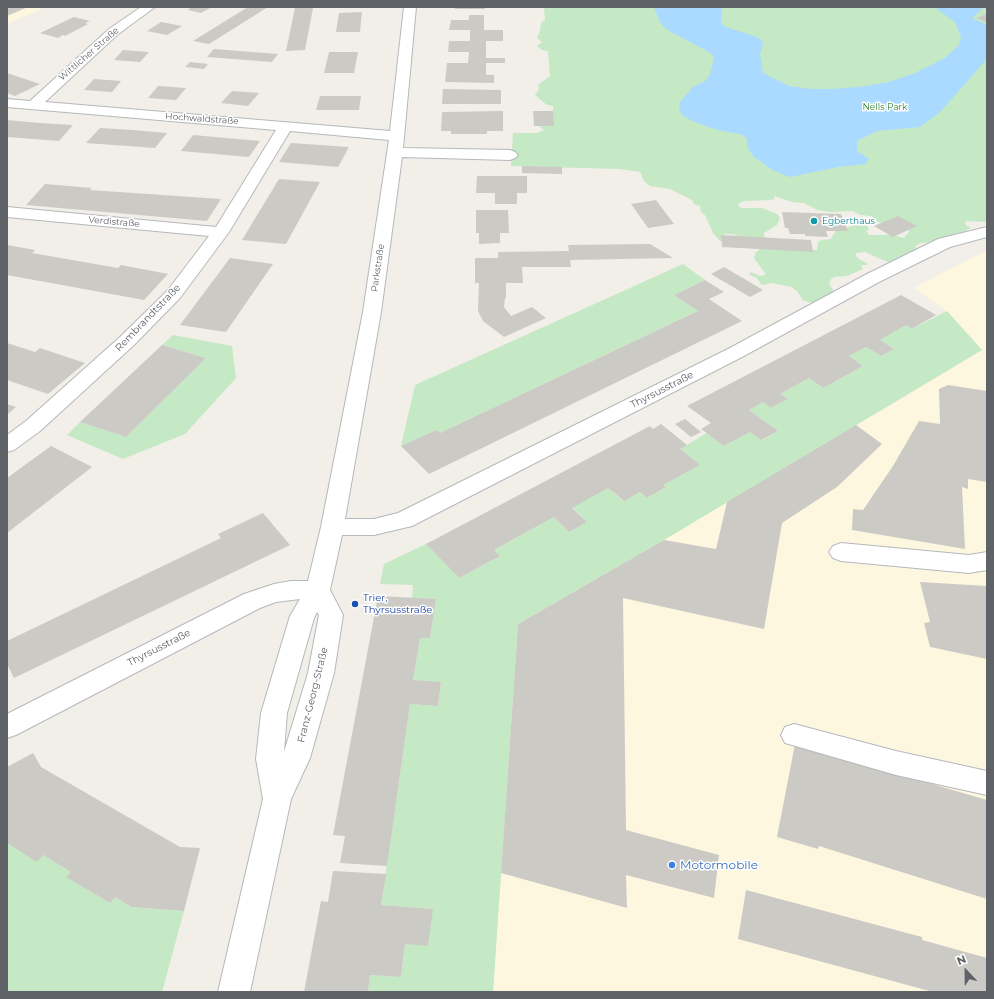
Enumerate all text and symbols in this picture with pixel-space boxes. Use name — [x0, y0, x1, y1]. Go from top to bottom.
street label: Wittlicher Straße — [57, 25, 121, 83]
park label: Nells Park — [863, 102, 907, 112]
street label: Hochwaldstraße — [165, 111, 239, 127]
street label: Verdistraße — [88, 214, 140, 230]
marker: Egberthaus — [809, 216, 819, 226]
place label: Egberthaus — [822, 216, 875, 226]
street label: Parkstraße — [369, 243, 387, 293]
street label: Rembrandtstraße — [113, 282, 183, 354]
street label: Thyrsusstraße — [628, 369, 696, 411]
place label: Trier, Thyrsusstraße — [363, 592, 432, 616]
marker: Trier, Thyrsusstraße — [350, 599, 360, 609]
street label: Thyrsusstraße — [125, 627, 193, 669]
street label: Franz-Georg-Straße — [295, 646, 331, 744]
place label: Motormobile — [680, 858, 758, 872]
marker: Motormobile — [667, 860, 677, 870]
north arrow — [946, 951, 986, 991]
text: N — [955, 952, 968, 968]

